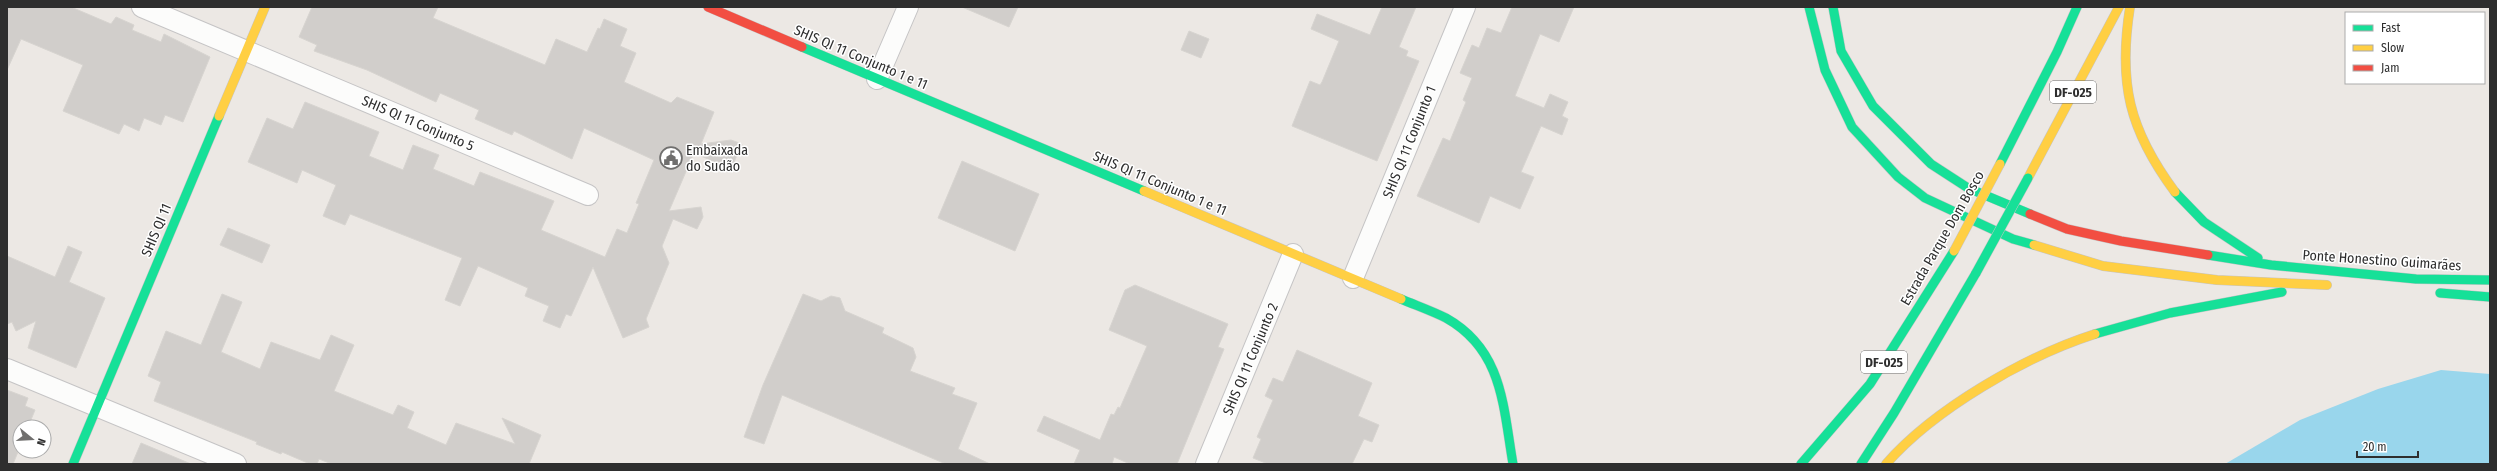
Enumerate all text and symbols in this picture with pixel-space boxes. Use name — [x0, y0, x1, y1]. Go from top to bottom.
legend — [2345, 12, 2485, 84]
text: Fast — [2381, 21, 2400, 35]
street label: SHIS QI 11 Conjunto 1 e 11 — [791, 22, 930, 93]
text: Slow — [2381, 41, 2404, 55]
text: Jam — [2381, 61, 2399, 75]
road number: DF-025 — [2050, 81, 2096, 103]
street label: SHIS QI 11 Conjunto 1 — [1379, 84, 1440, 201]
street label: SHIS QI 11 Conjunto 5 — [359, 92, 477, 155]
place label: Embaixada do Sudão — [686, 142, 748, 175]
public building icon: Embaixada do Sudão — [658, 145, 684, 171]
street label: SHIS QI 11 Conjunto 1 e 11 — [1090, 148, 1229, 219]
street label: Estrada Parque Dom Bosco — [1897, 168, 1988, 309]
street label: SHIS QI 11 — [138, 201, 175, 259]
street label: Ponte Honestino Guimarães — [2302, 246, 2462, 275]
street label: SHIS QI 11 Conjunto 2 — [1219, 301, 1282, 418]
road number: DF-025 — [1861, 351, 1907, 373]
north arrow — [12, 419, 52, 459]
scale bar — [2357, 433, 2418, 459]
text: N — [34, 437, 48, 447]
text: 20 m — [2363, 440, 2387, 454]

